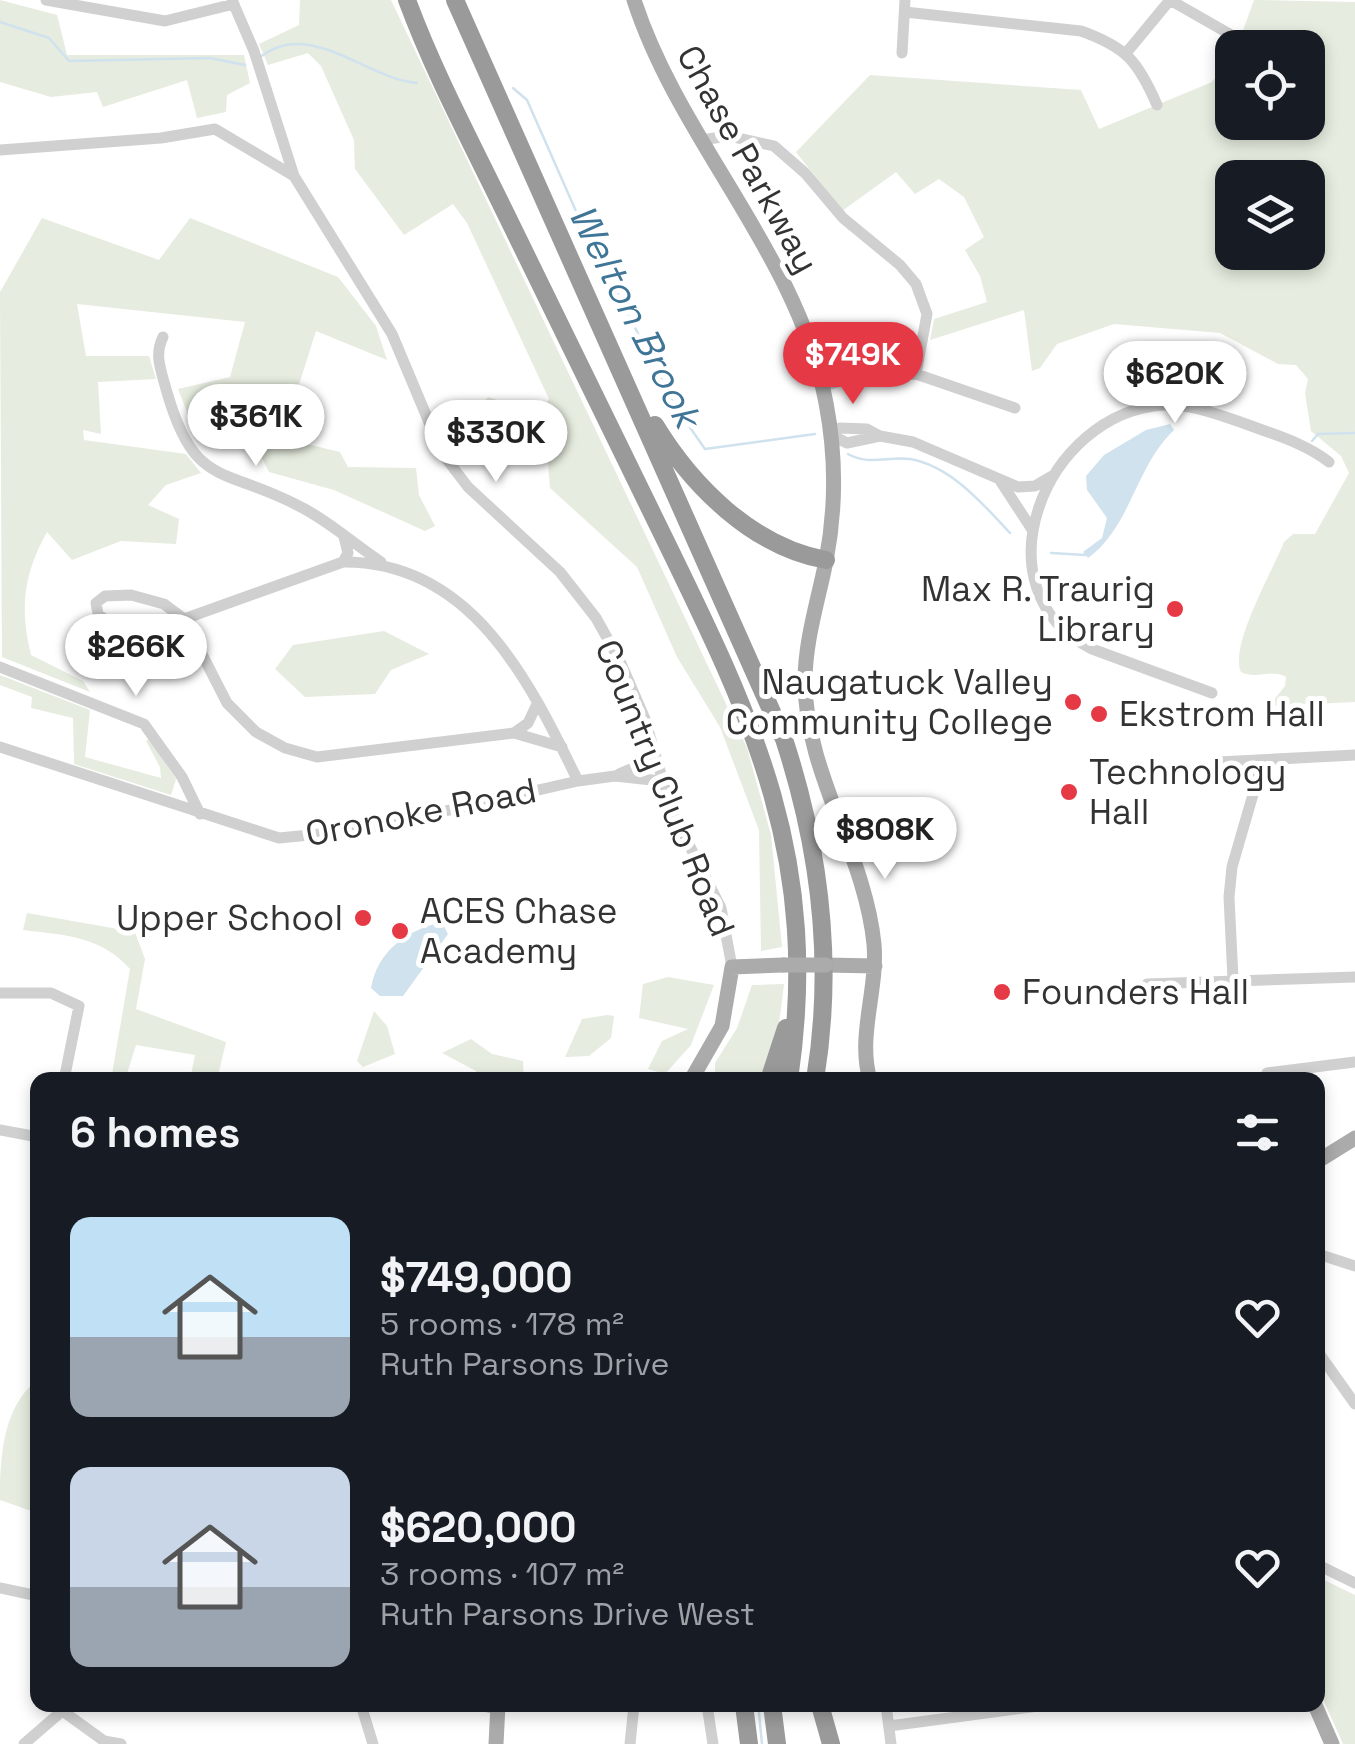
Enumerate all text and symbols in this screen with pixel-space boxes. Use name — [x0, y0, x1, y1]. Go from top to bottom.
map controls — [1215, 30, 1325, 270]
button: locate — [1215, 30, 1325, 140]
street label: Chase Parkway — [667, 37, 829, 281]
button: layers — [1215, 160, 1325, 270]
water label: Welton Brook — [558, 196, 714, 440]
pin: $749K — [783, 322, 923, 407]
text: $749K — [805, 334, 901, 374]
pin: $620K — [1105, 341, 1245, 426]
text: $620K — [1126, 353, 1224, 393]
pin: $361K — [186, 384, 326, 469]
text: $361K — [210, 396, 303, 436]
pin: $330K — [426, 400, 566, 485]
text: $330K — [446, 412, 546, 452]
place label: Max R. Traurig Library — [921, 567, 1155, 651]
marker: Max R. Traurig Library — [1164, 598, 1186, 620]
pin: $266K — [66, 614, 206, 699]
text: $266K — [87, 626, 185, 666]
street label: Country Club Road — [585, 633, 745, 943]
place label: Naugatuck Valley Community College — [726, 660, 1053, 744]
marker: Naugatuck Valley Community College — [1062, 691, 1084, 713]
place label: Ekstrom Hall — [1119, 692, 1325, 736]
marker: Ekstrom Hall — [1088, 703, 1110, 725]
place label: Technology Hall — [1089, 750, 1286, 834]
street label: Oronoke Road — [302, 768, 540, 856]
marker: Technology Hall — [1058, 781, 1080, 803]
pin: $808K — [815, 797, 955, 882]
text: $808K — [836, 809, 934, 849]
place label: ACES Chase Academy — [420, 889, 617, 973]
place label: Upper School — [116, 896, 343, 940]
marker: Upper School — [352, 907, 374, 929]
marker: ACES Chase Academy — [389, 920, 411, 942]
place label: Founders Hall — [1022, 970, 1249, 1014]
marker: Founders Hall — [991, 981, 1013, 1003]
icon: filters — [1230, 1105, 1285, 1160]
text: 6 homes — [70, 1106, 240, 1159]
text: $749,000 — [380, 1251, 573, 1304]
icon: home — [150, 1257, 270, 1377]
icon: heart — [1230, 1290, 1285, 1345]
text: 5 rooms · 178 m² — [380, 1304, 624, 1344]
text: Ruth Parsons Drive — [380, 1344, 669, 1384]
text: $620,000 — [380, 1501, 576, 1554]
icon: home — [150, 1507, 270, 1627]
icon: heart — [1230, 1540, 1285, 1595]
text: 3 rooms · 107 m² — [380, 1554, 624, 1594]
text: Ruth Parsons Drive West — [380, 1594, 755, 1634]

